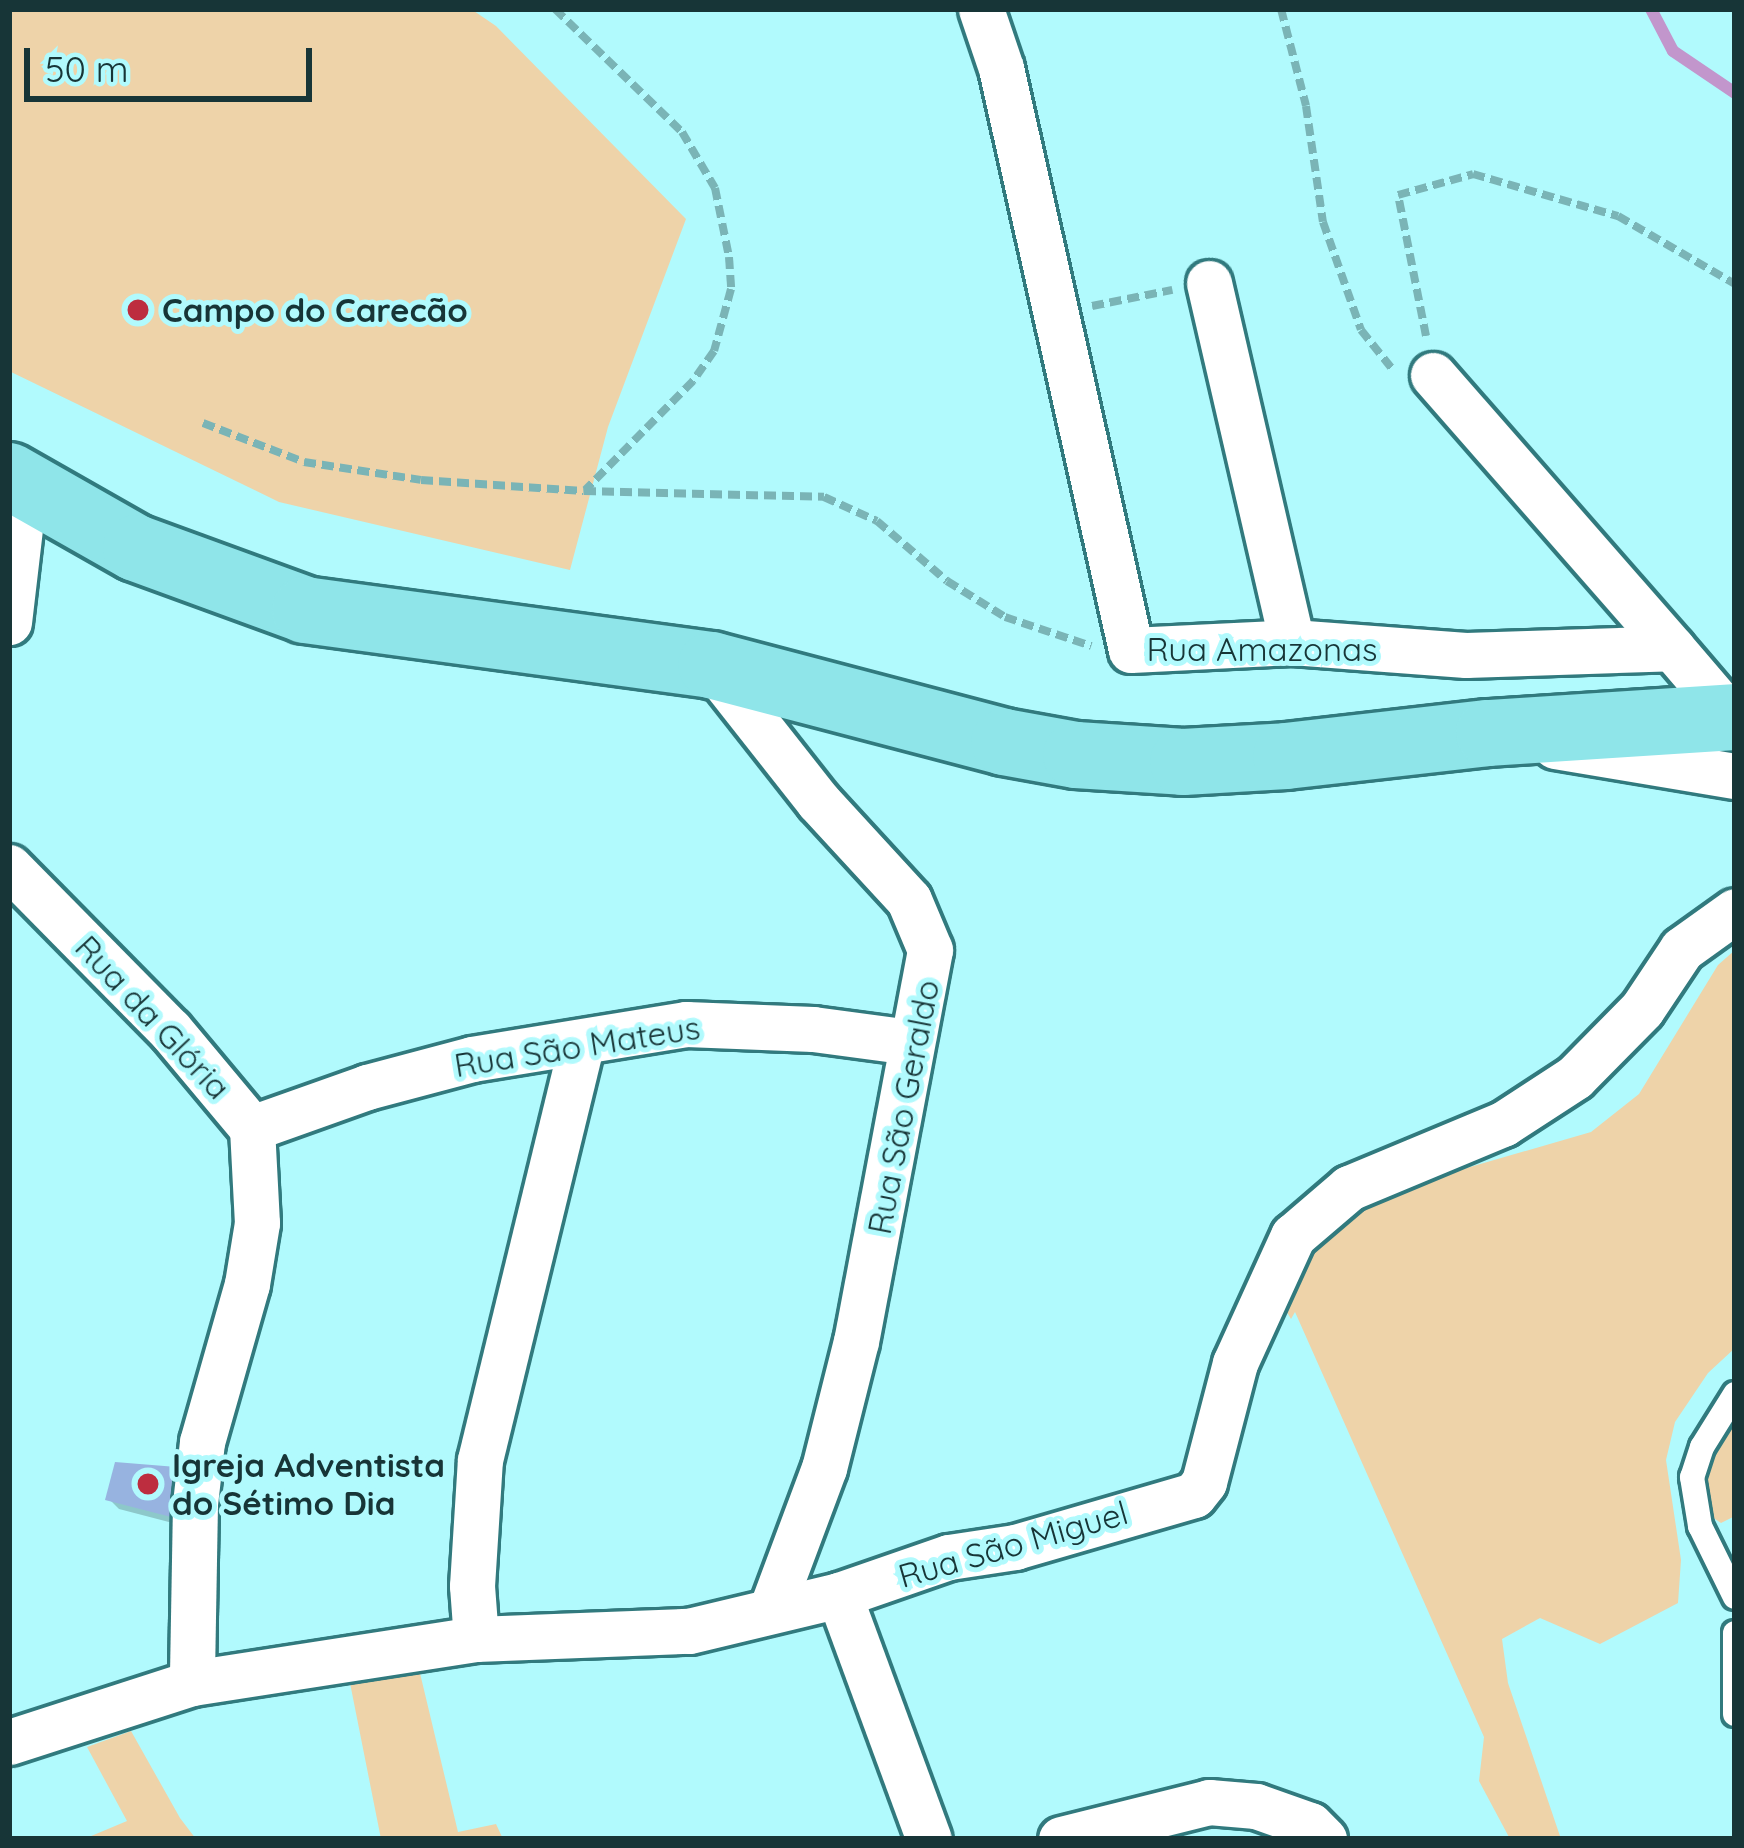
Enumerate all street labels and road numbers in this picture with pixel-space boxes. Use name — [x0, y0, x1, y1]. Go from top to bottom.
street label: Rua Amazonas — [1147, 629, 1377, 669]
street label: Rua da Glória — [67, 927, 239, 1107]
street label: Rua São Geraldo — [859, 977, 947, 1237]
street label: Rua São Mateus — [451, 1007, 703, 1085]
street label: Rua São Miguel — [894, 1492, 1132, 1596]

